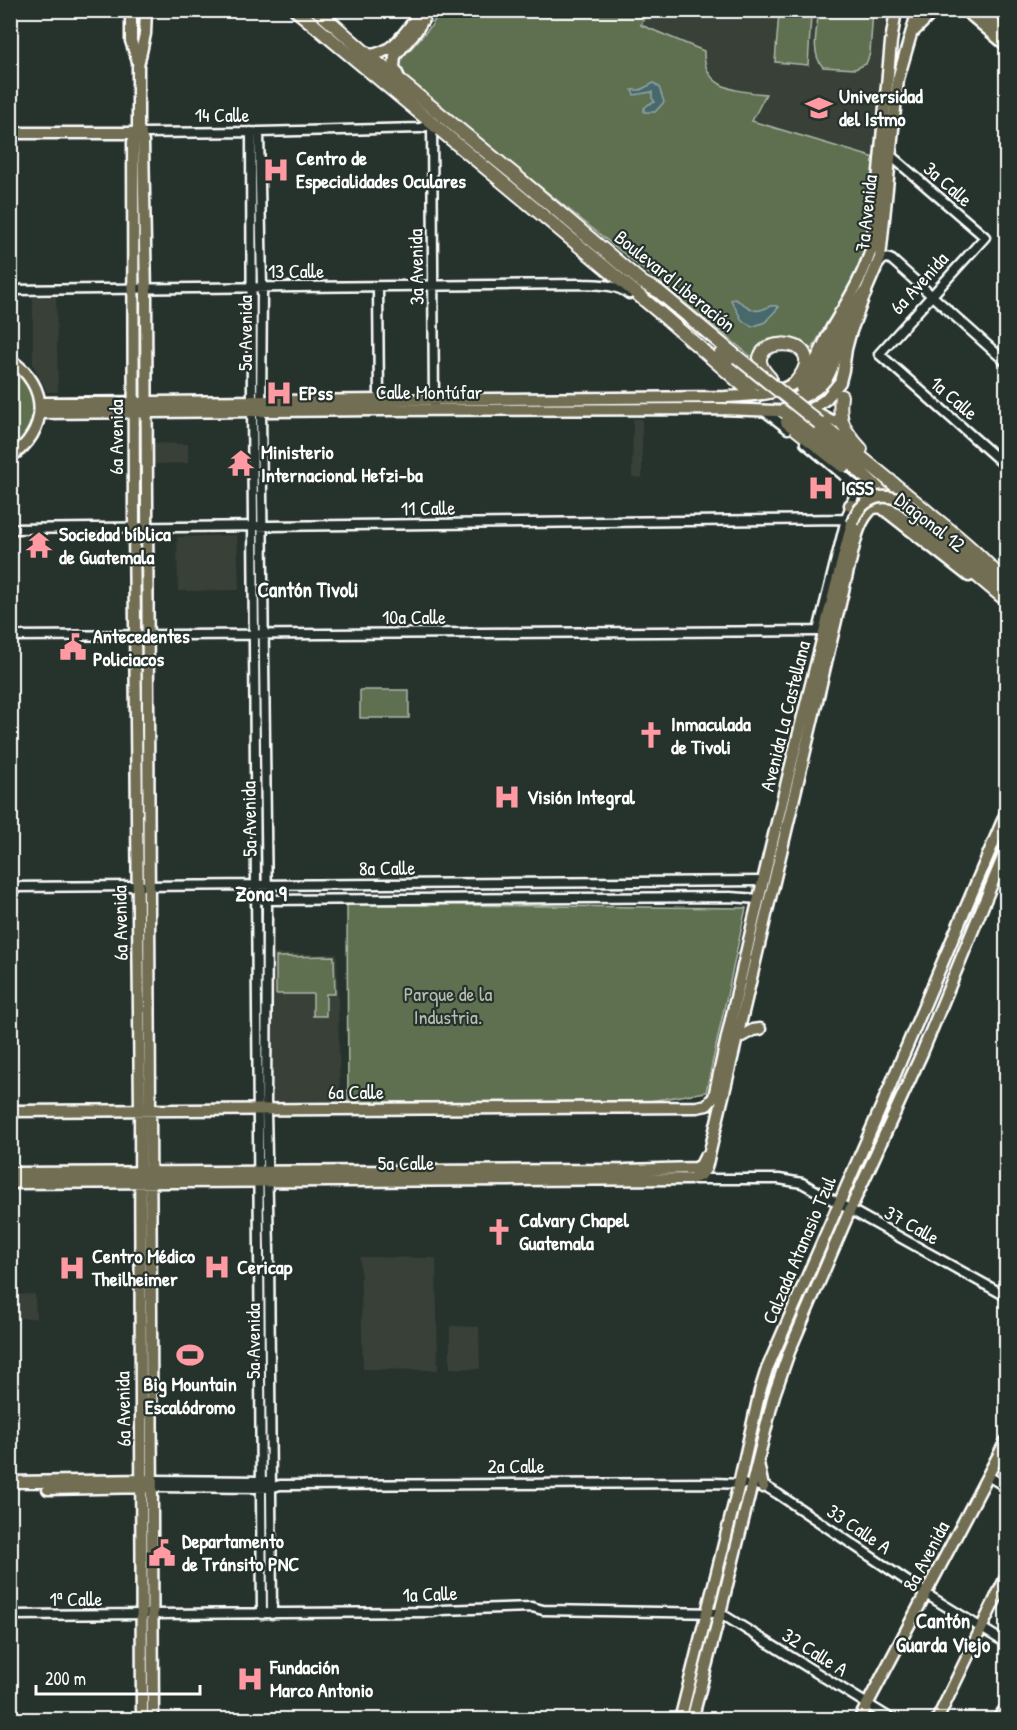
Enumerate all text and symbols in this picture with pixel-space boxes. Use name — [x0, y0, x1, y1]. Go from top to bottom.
place label: Universidad del Istmo — [839, 82, 923, 132]
school or university icon: Universidad del Istmo — [804, 93, 834, 123]
street label: 14 Calle — [195, 101, 249, 128]
place label: Centro de Especialidades Oculares — [296, 144, 466, 195]
hospital icon: Centro de Especialidades Oculares — [261, 155, 291, 185]
street label: 3a Calle — [918, 155, 979, 212]
street label: 7a Avenida — [848, 173, 883, 253]
street label: Boulevard Liberación — [609, 223, 741, 338]
street label: 3a Avenida — [401, 228, 430, 305]
street label: 6a Avenida — [883, 246, 954, 320]
street label: 13 Calle — [268, 257, 324, 284]
street label: 5a Avenida — [231, 295, 258, 371]
street label: 1a Calle — [925, 369, 984, 426]
hospital icon: EPss — [264, 378, 294, 408]
street label: Calle Montúfar — [376, 378, 483, 405]
place label: EPss — [299, 379, 333, 406]
street label: 6a Avenida — [102, 399, 129, 475]
place label: Ministerio Internacional Hefzi-ba — [261, 438, 423, 488]
temple icon: Ministerio Internacional Hefzi-ba — [226, 448, 256, 478]
hospital icon: IGSS — [806, 473, 836, 503]
place label: IGSS — [841, 474, 874, 501]
street label: Diagonal 12 — [890, 486, 972, 558]
street label: 11 Calle — [401, 494, 456, 521]
place label: Sociedad bíblica de Guatemala — [59, 520, 171, 570]
temple icon: Sociedad bíblica de Guatemala — [24, 530, 54, 560]
district label: Cantón Tivoli — [258, 575, 358, 604]
street label: 10a Calle — [382, 603, 446, 630]
place label: Antecedentes Policiacos — [93, 622, 190, 672]
public building icon: Antecedentes Policiacos — [58, 632, 88, 662]
street label: Avenida La Castellana — [753, 638, 816, 794]
place label: Inmaculada de Tivoli — [671, 710, 751, 760]
church icon: Inmaculada de Tivoli — [636, 720, 666, 750]
street label: 5a Avenida — [234, 781, 263, 857]
hospital icon: Visión Integral — [492, 782, 522, 812]
place label: Visión Integral — [527, 783, 636, 811]
street label: 8a Calle — [359, 854, 416, 881]
district label: Zona 9 — [235, 878, 287, 908]
street label: 6a Avenida — [105, 885, 134, 961]
park label: Parque de la Industria. — [404, 980, 492, 1030]
street label: 6a Calle — [328, 1078, 384, 1105]
street label: 5a Calle — [378, 1149, 434, 1176]
street label: Calzada Atanasio Tzul — [755, 1171, 842, 1328]
street label: 37 Calle — [880, 1198, 945, 1251]
place label: Calvary Chapel Guatemala — [519, 1206, 629, 1256]
church icon: Calvary Chapel Guatemala — [484, 1217, 514, 1247]
place label: Centro Médico Theilheimer — [91, 1242, 195, 1292]
hospital icon: Cericap — [202, 1252, 232, 1282]
hospital icon: Centro Médico Theilheimer — [57, 1253, 87, 1283]
place label: Cericap — [237, 1253, 293, 1281]
street label: 5a Avenida — [239, 1303, 266, 1379]
sports icon: Big Mountain Escalódromo — [175, 1340, 205, 1370]
place label: Big Mountain Escalódromo — [143, 1370, 237, 1420]
street label: 6a Avenida — [108, 1371, 137, 1447]
street label: 2a Calle — [487, 1452, 545, 1479]
street label: 33 Calle A — [822, 1497, 897, 1560]
street label: 8a Avenida — [896, 1516, 955, 1596]
place label: Departamento de Tránsito PNC — [182, 1527, 299, 1577]
public building icon: Departamento de Tránsito PNC — [147, 1538, 177, 1568]
street label: 1a Calle — [402, 1579, 458, 1608]
street label: 1ª Calle — [49, 1585, 103, 1612]
district label: Cantón Guarda Viejo — [896, 1606, 991, 1659]
street label: 32 Calle A — [777, 1621, 853, 1682]
place label: Fundación Marco Antonio — [269, 1653, 373, 1703]
scale bar — [36, 1658, 200, 1696]
hospital icon: Fundación Marco Antonio — [235, 1664, 265, 1694]
text: 200 m — [45, 1666, 86, 1691]

